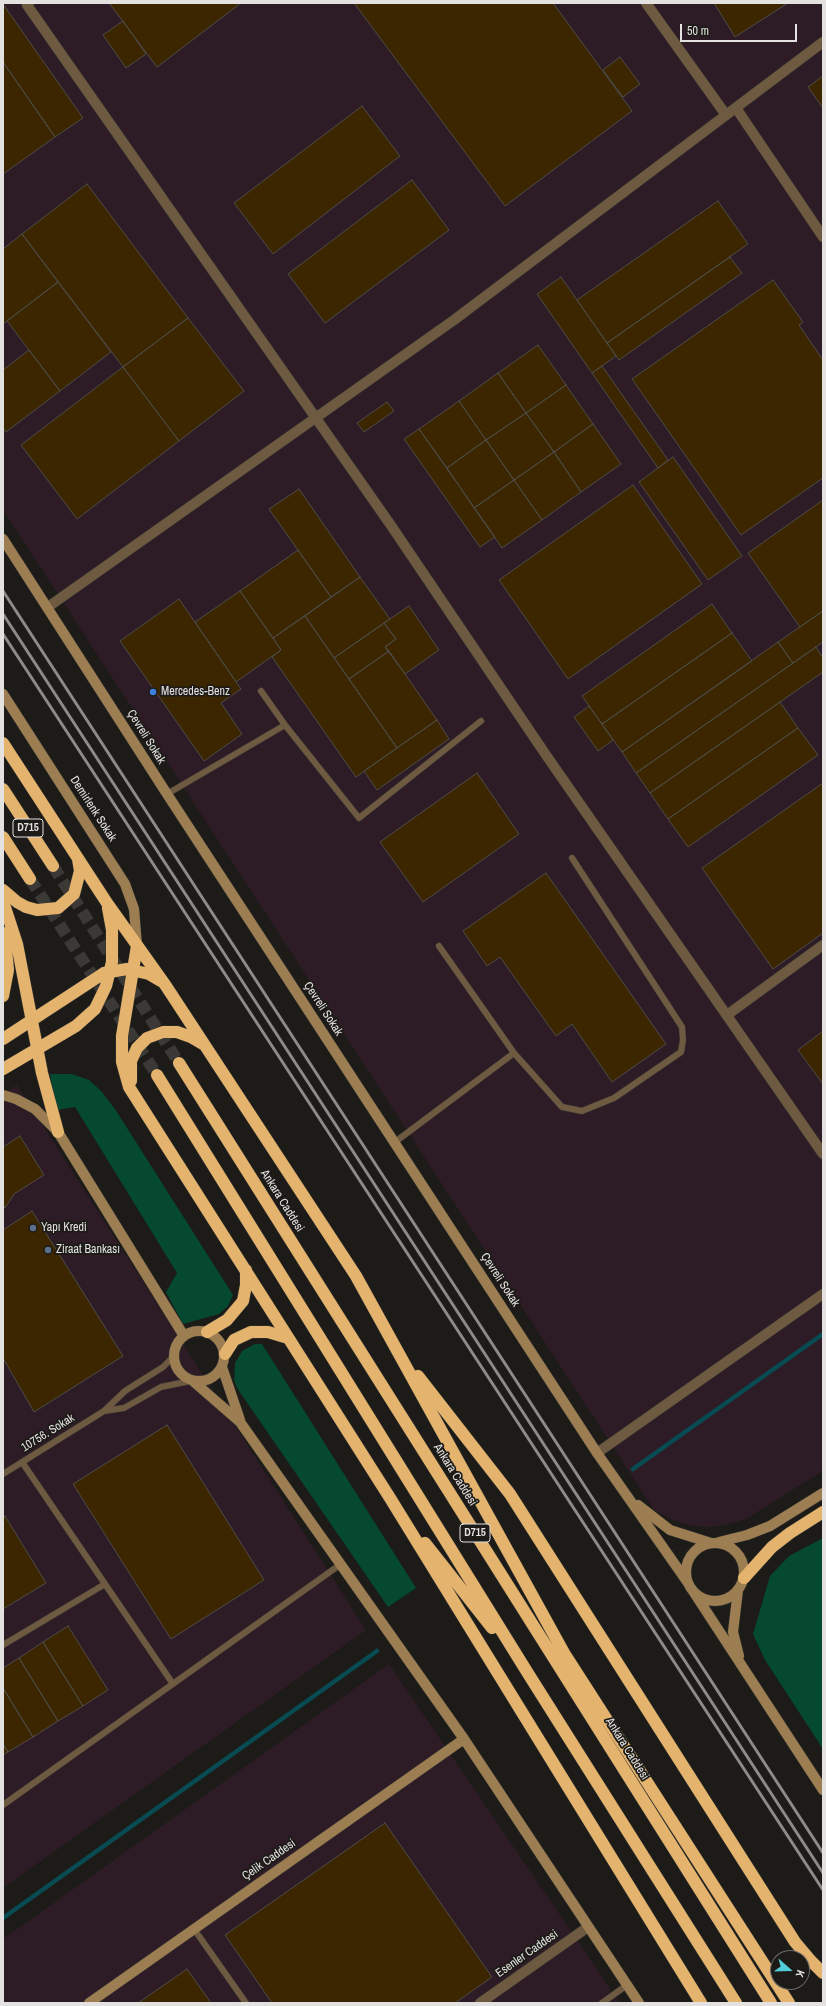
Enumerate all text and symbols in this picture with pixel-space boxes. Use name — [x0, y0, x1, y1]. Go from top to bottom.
scale bar — [682, 16, 799, 42]
text: 50 m — [687, 23, 709, 39]
place label: Mercedes-Benz — [161, 685, 230, 699]
marker: Mercedes-Benz — [148, 687, 158, 697]
street label: Çevreli Sokak — [124, 707, 168, 767]
street label: Demirlenk Sokak — [67, 774, 119, 844]
road number: D715 — [13, 819, 43, 837]
street label: Çevreli Sokak — [300, 979, 346, 1039]
street label: Ankara Caddesi — [257, 1167, 307, 1235]
place label: Yapı Kredi — [41, 1221, 87, 1235]
marker: Yapı Kredi — [28, 1223, 38, 1233]
place label: Ziraat Bankası — [56, 1243, 120, 1257]
marker: Ziraat Bankası — [43, 1245, 53, 1255]
street label: Çevreli Sokak — [477, 1250, 523, 1310]
street label: 10756. Sokak — [19, 1411, 77, 1455]
street label: Ankara Caddesi — [430, 1441, 480, 1509]
road number: D715 — [460, 1524, 490, 1542]
street label: Ankara Caddesi — [602, 1715, 652, 1783]
street label: Çelik Caddesi — [240, 1836, 298, 1884]
street label: Esenler Caddesi — [493, 1927, 561, 1981]
north arrow — [770, 1950, 810, 1990]
text: K — [793, 1968, 808, 1979]

